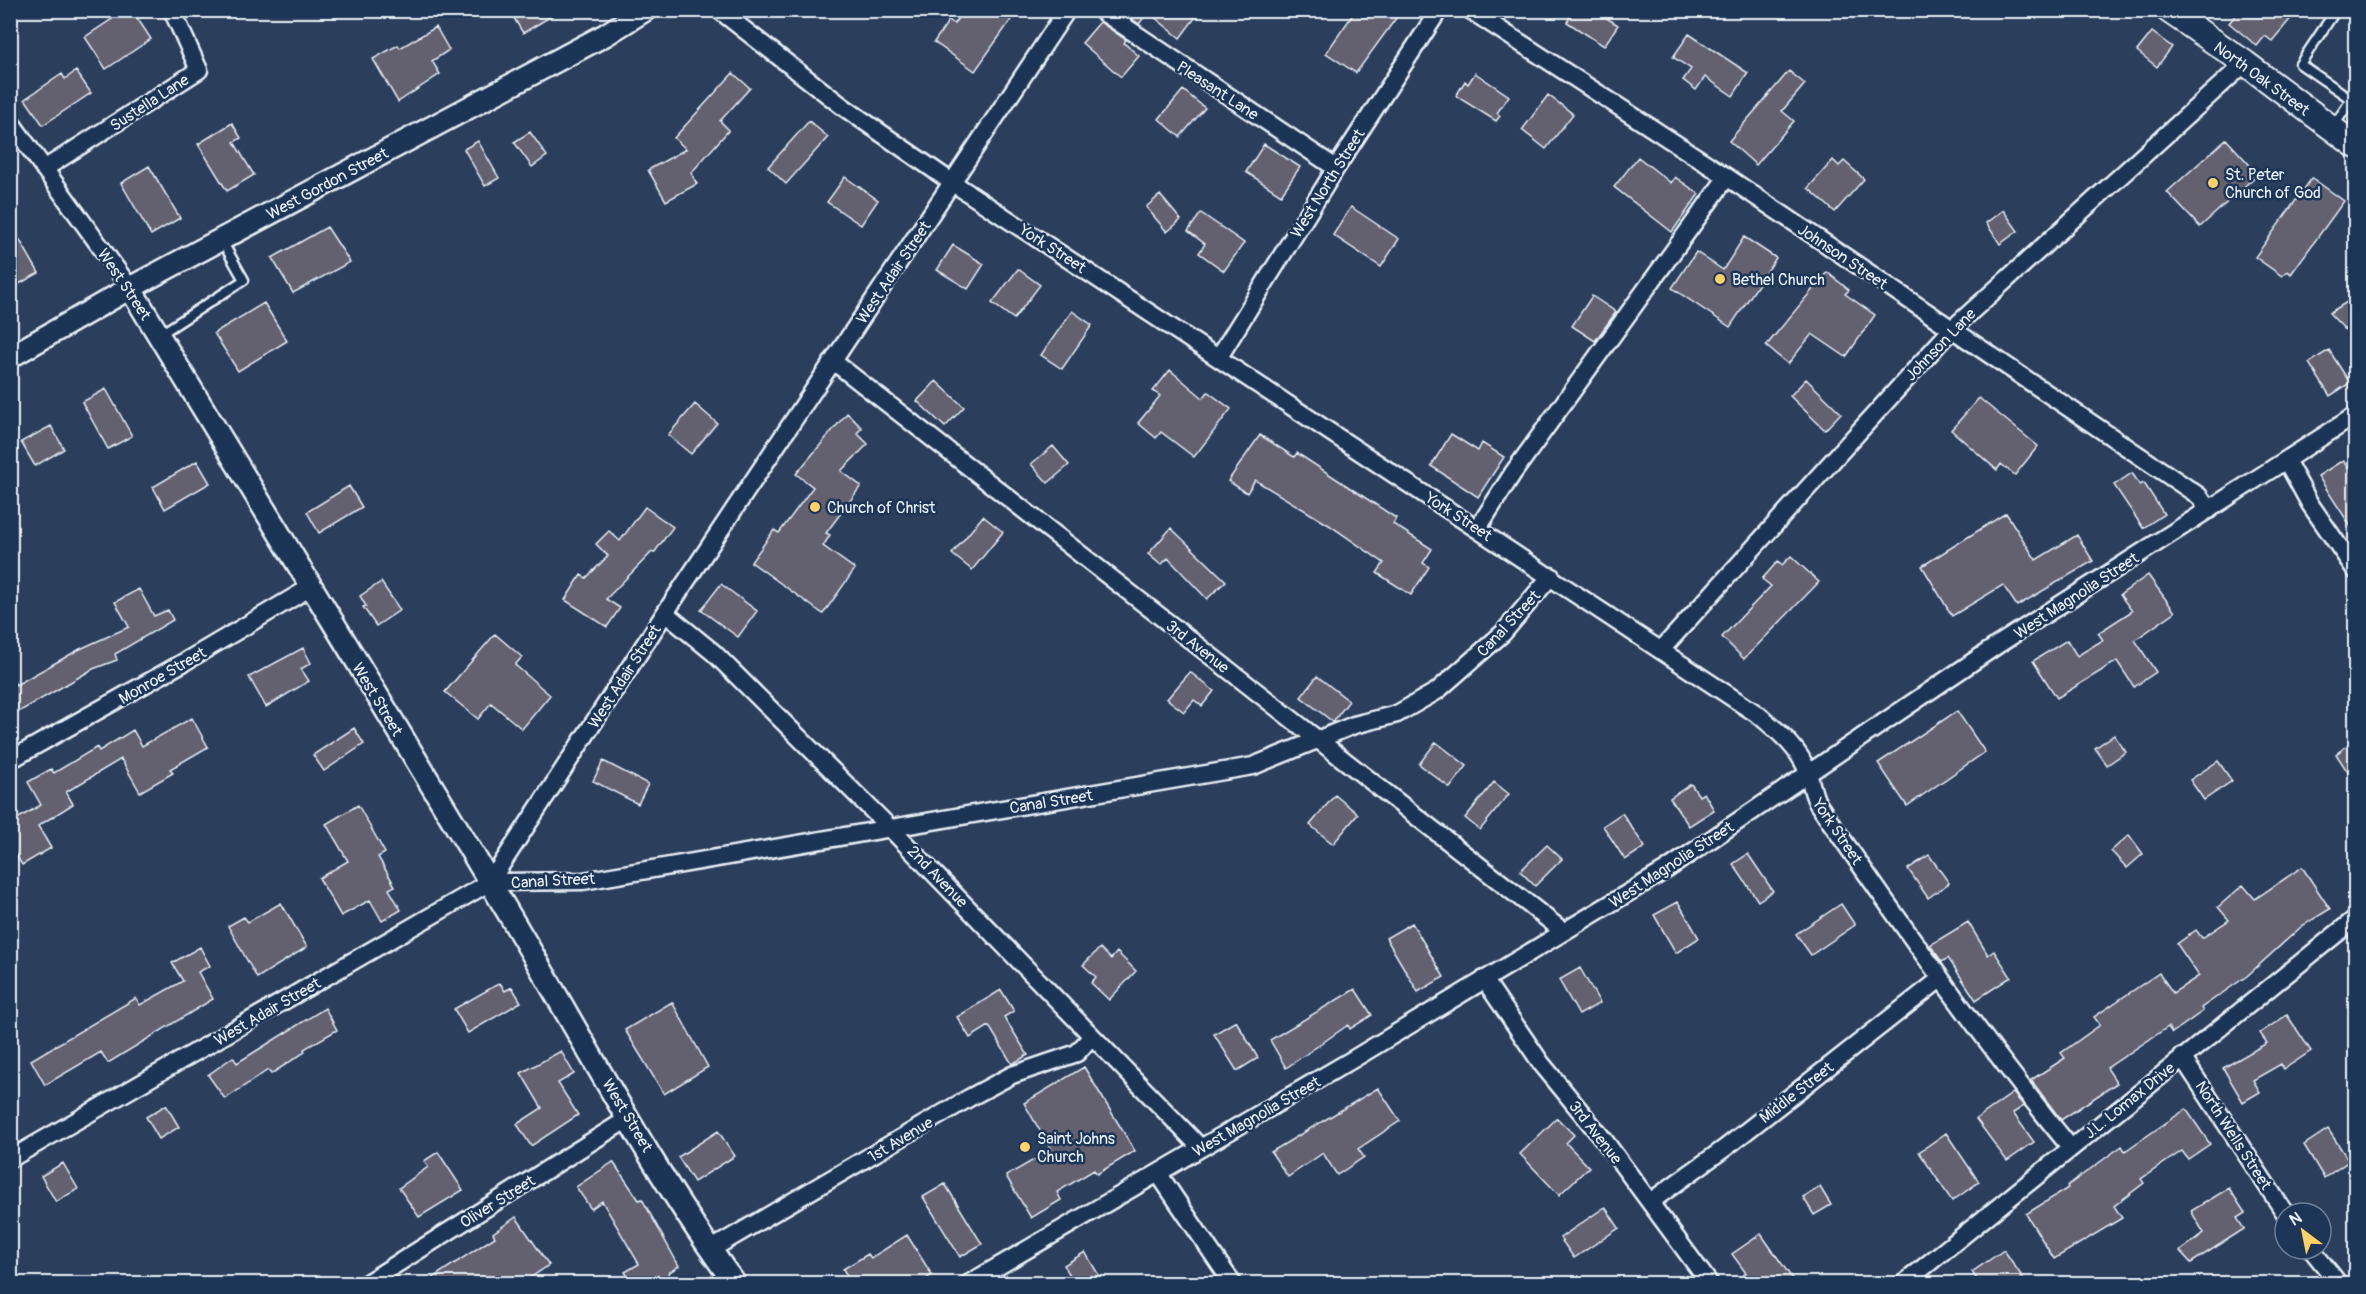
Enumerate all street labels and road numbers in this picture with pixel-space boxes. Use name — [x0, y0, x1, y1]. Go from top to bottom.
street label: North Oak Street — [2210, 37, 2314, 121]
street label: Pleasant Lane — [1173, 57, 1262, 125]
street label: Sustella Lane — [106, 70, 193, 136]
street label: West North Street — [1286, 125, 1370, 242]
street label: West Gordon Street — [263, 143, 392, 224]
street label: West Adair Street — [852, 217, 936, 328]
street label: York Street — [1014, 219, 1090, 278]
street label: Johnson Street — [1794, 219, 1892, 295]
street label: West Street — [93, 245, 156, 325]
street label: Johnson Lane — [1901, 304, 1980, 385]
street label: York Street — [1420, 487, 1496, 546]
street label: West Magnolia Street — [2010, 548, 2143, 644]
street label: Canal Street — [1473, 586, 1545, 661]
street label: 3rd Avenue — [1162, 616, 1233, 678]
street label: West Adair Street — [584, 620, 666, 732]
street label: Monroe Street — [115, 642, 210, 709]
street label: West Street — [347, 659, 407, 740]
street label: Canal Street — [1008, 785, 1095, 818]
street label: York Street — [1807, 794, 1867, 869]
street label: West Magnolia Street — [1605, 817, 1738, 913]
street label: 2nd Avenue — [903, 842, 972, 912]
street label: Canal Street — [511, 869, 596, 893]
street label: West Adair Street — [211, 973, 325, 1050]
street label: Middle Street — [1756, 1057, 1838, 1128]
street label: J.L. Lomax Drive — [2080, 1058, 2179, 1143]
street label: West Magnolia Street — [1189, 1072, 1325, 1162]
street label: West Street — [597, 1075, 657, 1156]
street label: North Wells Street — [2191, 1077, 2276, 1194]
street label: 3rd Avenue — [1564, 1097, 1626, 1168]
street label: 1st Avenue — [864, 1113, 937, 1167]
street label: Oliver Street — [456, 1171, 539, 1233]

